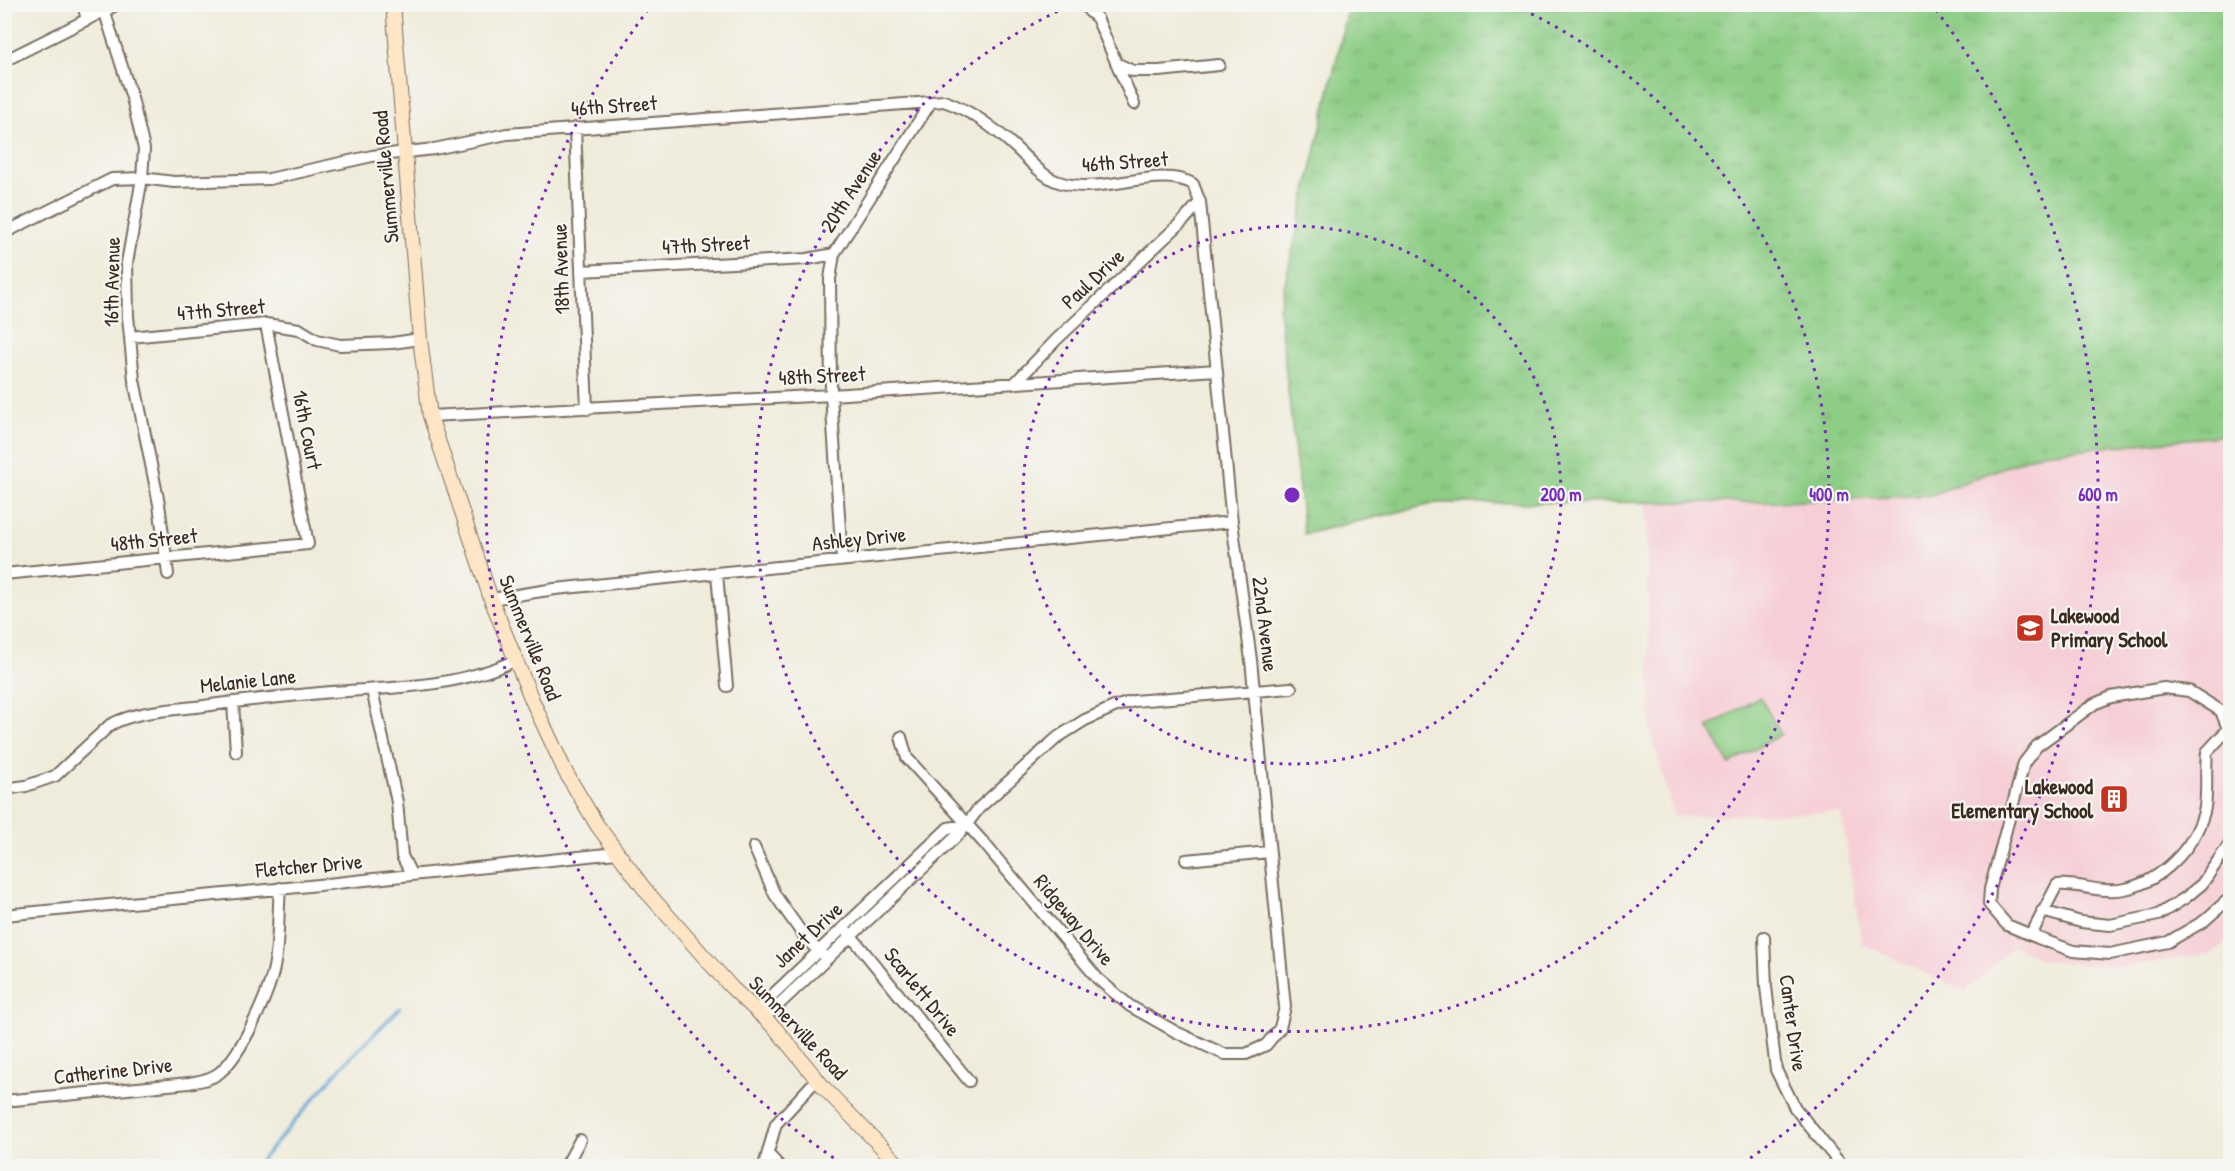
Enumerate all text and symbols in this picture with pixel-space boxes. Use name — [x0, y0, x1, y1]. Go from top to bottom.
street label: 46th Street — [570, 88, 659, 123]
street label: Summerville Road — [365, 110, 406, 244]
street label: 20th Avenue — [813, 144, 888, 238]
street label: 46th Street — [1081, 144, 1170, 179]
street label: 18th Avenue — [544, 223, 577, 315]
street label: 47th Street — [661, 228, 751, 261]
street label: 16th Avenue — [96, 237, 127, 327]
street label: Paul Drive — [1055, 242, 1131, 315]
street label: 47th Street — [176, 291, 267, 328]
street label: 48th Street — [778, 359, 867, 392]
street label: 16th Court — [286, 388, 330, 473]
text: 200 m — [1541, 482, 1581, 507]
text: 400 m — [1809, 482, 1849, 507]
text: 600 m — [2078, 482, 2118, 507]
centre of rings — [1282, 485, 1302, 505]
street label: Ashley Drive — [811, 519, 907, 558]
street label: 48th Street — [109, 520, 199, 558]
street label: Summerville Road — [492, 571, 569, 705]
street label: 22nd Avenue — [1245, 575, 1286, 673]
place label: Lakewood Primary School — [2051, 601, 2168, 655]
school or university icon: Lakewood Primary School — [2014, 612, 2046, 644]
street label: Melanie Lane — [199, 661, 297, 700]
place label: Lakewood Elementary School — [1951, 772, 2094, 826]
building icon: Lakewood Elementary School — [2098, 783, 2130, 815]
street label: Fletcher Drive — [253, 846, 363, 885]
street label: Ridgeway Drive — [1027, 868, 1121, 972]
street label: Janet Drive — [767, 895, 849, 974]
street label: Scarlett Drive — [877, 941, 967, 1042]
street label: Summerville Road — [742, 969, 854, 1086]
street label: Canter Drive — [1772, 973, 1815, 1073]
street label: Catherine Drive — [52, 1050, 174, 1091]

